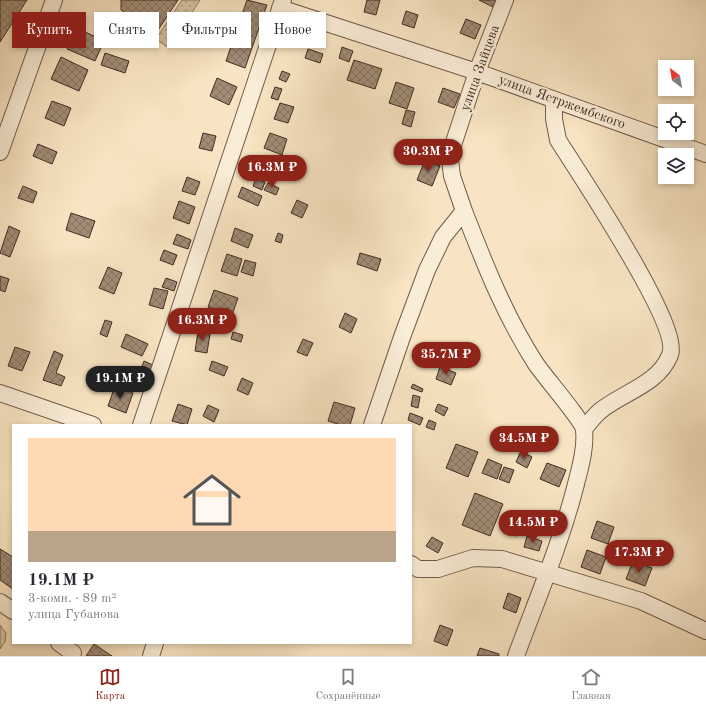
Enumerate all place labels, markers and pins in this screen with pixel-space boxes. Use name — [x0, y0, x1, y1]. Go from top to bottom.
pin: 30.3M ₽ — [391, 139, 465, 173]
pin: 16.3M ₽ — [235, 155, 309, 189]
pin: 16.3M ₽ — [165, 308, 239, 342]
pin: 35.7M ₽ — [409, 342, 483, 376]
pin: 19.1M ₽ — [83, 366, 157, 400]
pin: 34.5M ₽ — [487, 426, 561, 460]
pin: 14.5M ₽ — [496, 510, 570, 544]
pin: 17.3M ₽ — [602, 540, 676, 574]

